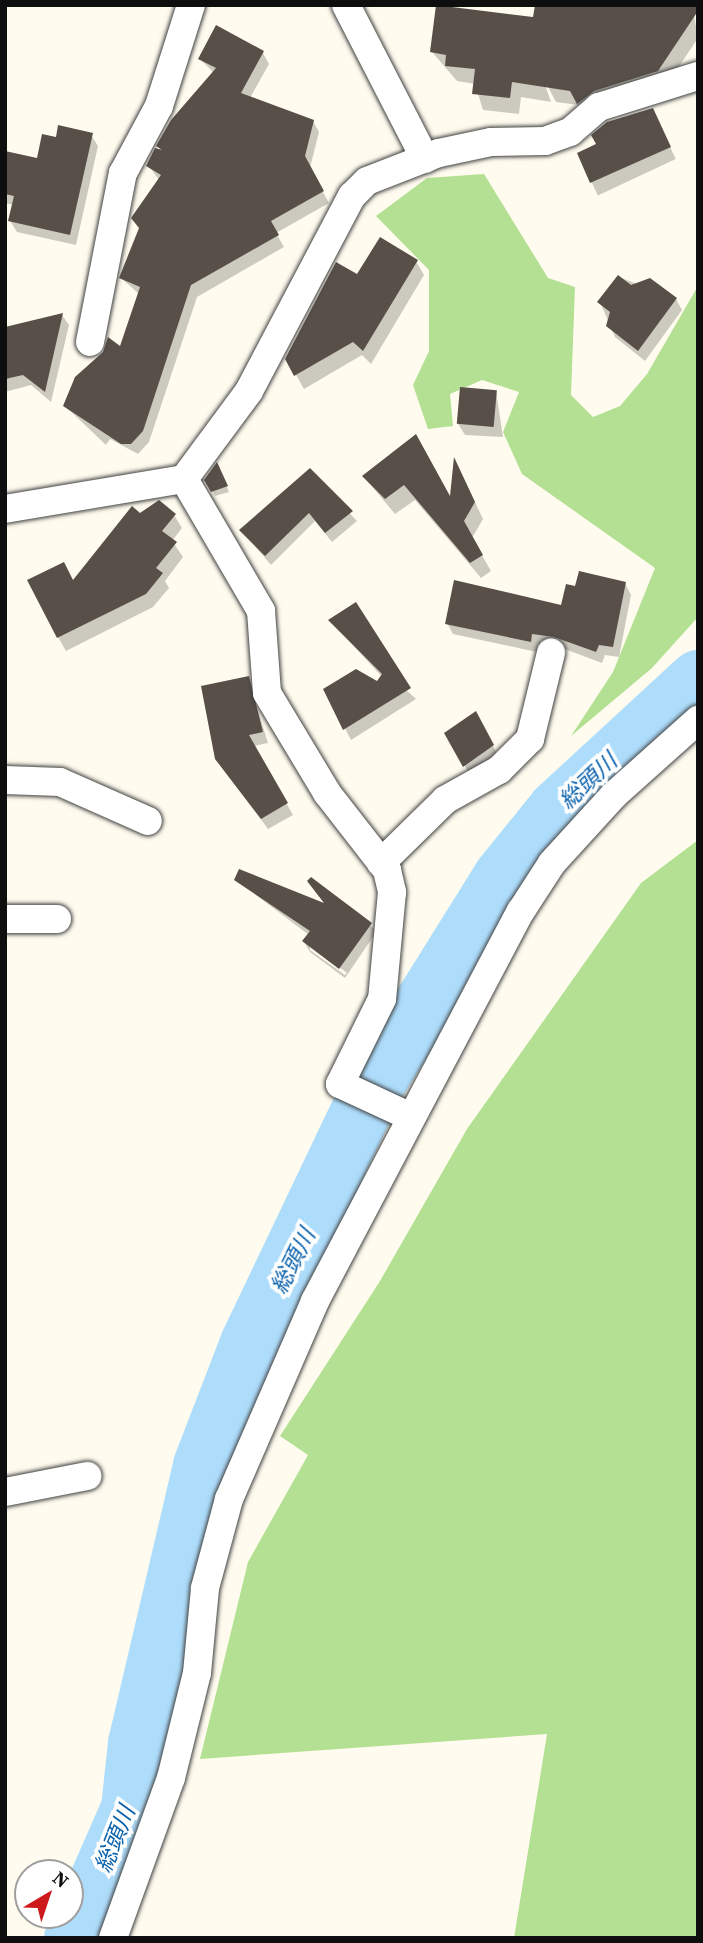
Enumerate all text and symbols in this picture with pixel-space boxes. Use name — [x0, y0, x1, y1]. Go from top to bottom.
water label: 総頭川 — [553, 747, 623, 815]
water label: 総頭川 — [265, 1224, 321, 1298]
water label: 総頭川 — [89, 1802, 141, 1876]
north arrow — [14, 1859, 84, 1929]
text: N — [47, 1865, 75, 1894]

